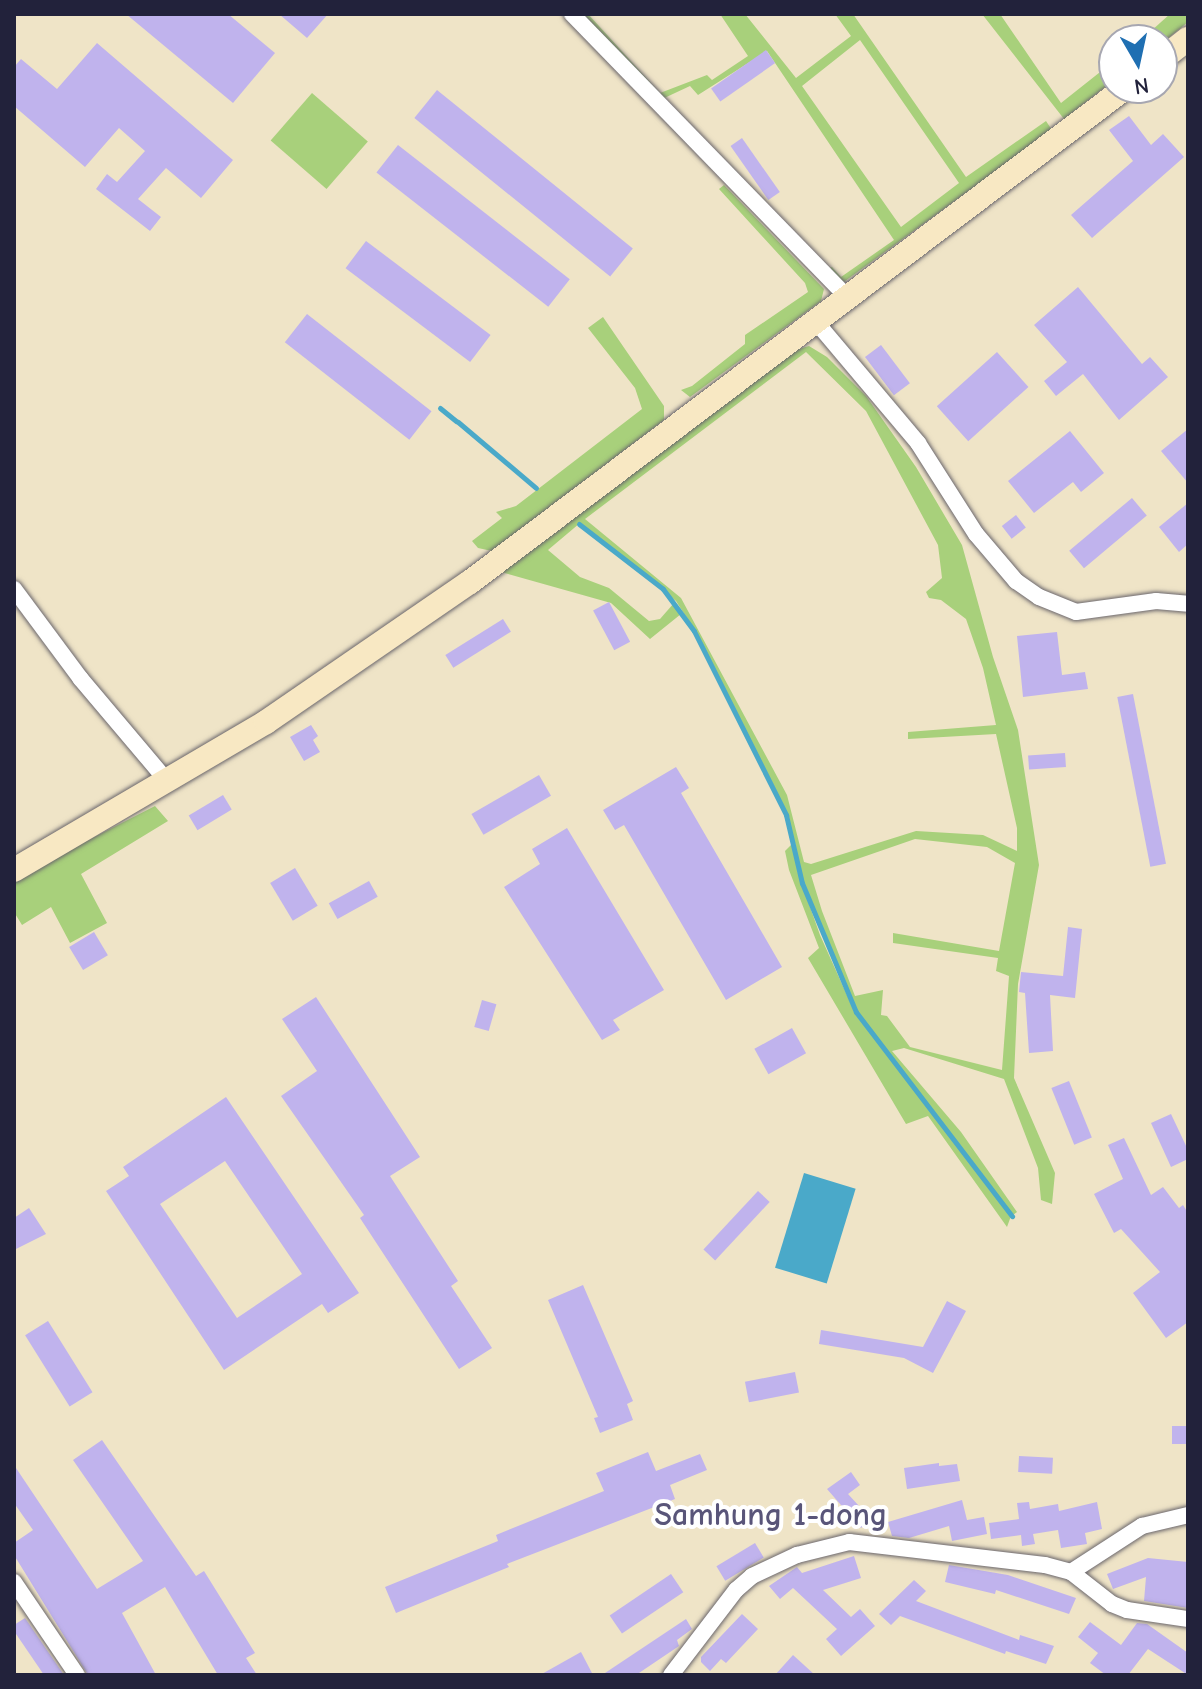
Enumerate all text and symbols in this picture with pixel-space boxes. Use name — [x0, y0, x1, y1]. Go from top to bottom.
north arrow — [1098, 24, 1178, 104]
text: N — [1132, 72, 1151, 100]
district label: Samhung 1-dong — [655, 1496, 887, 1534]

